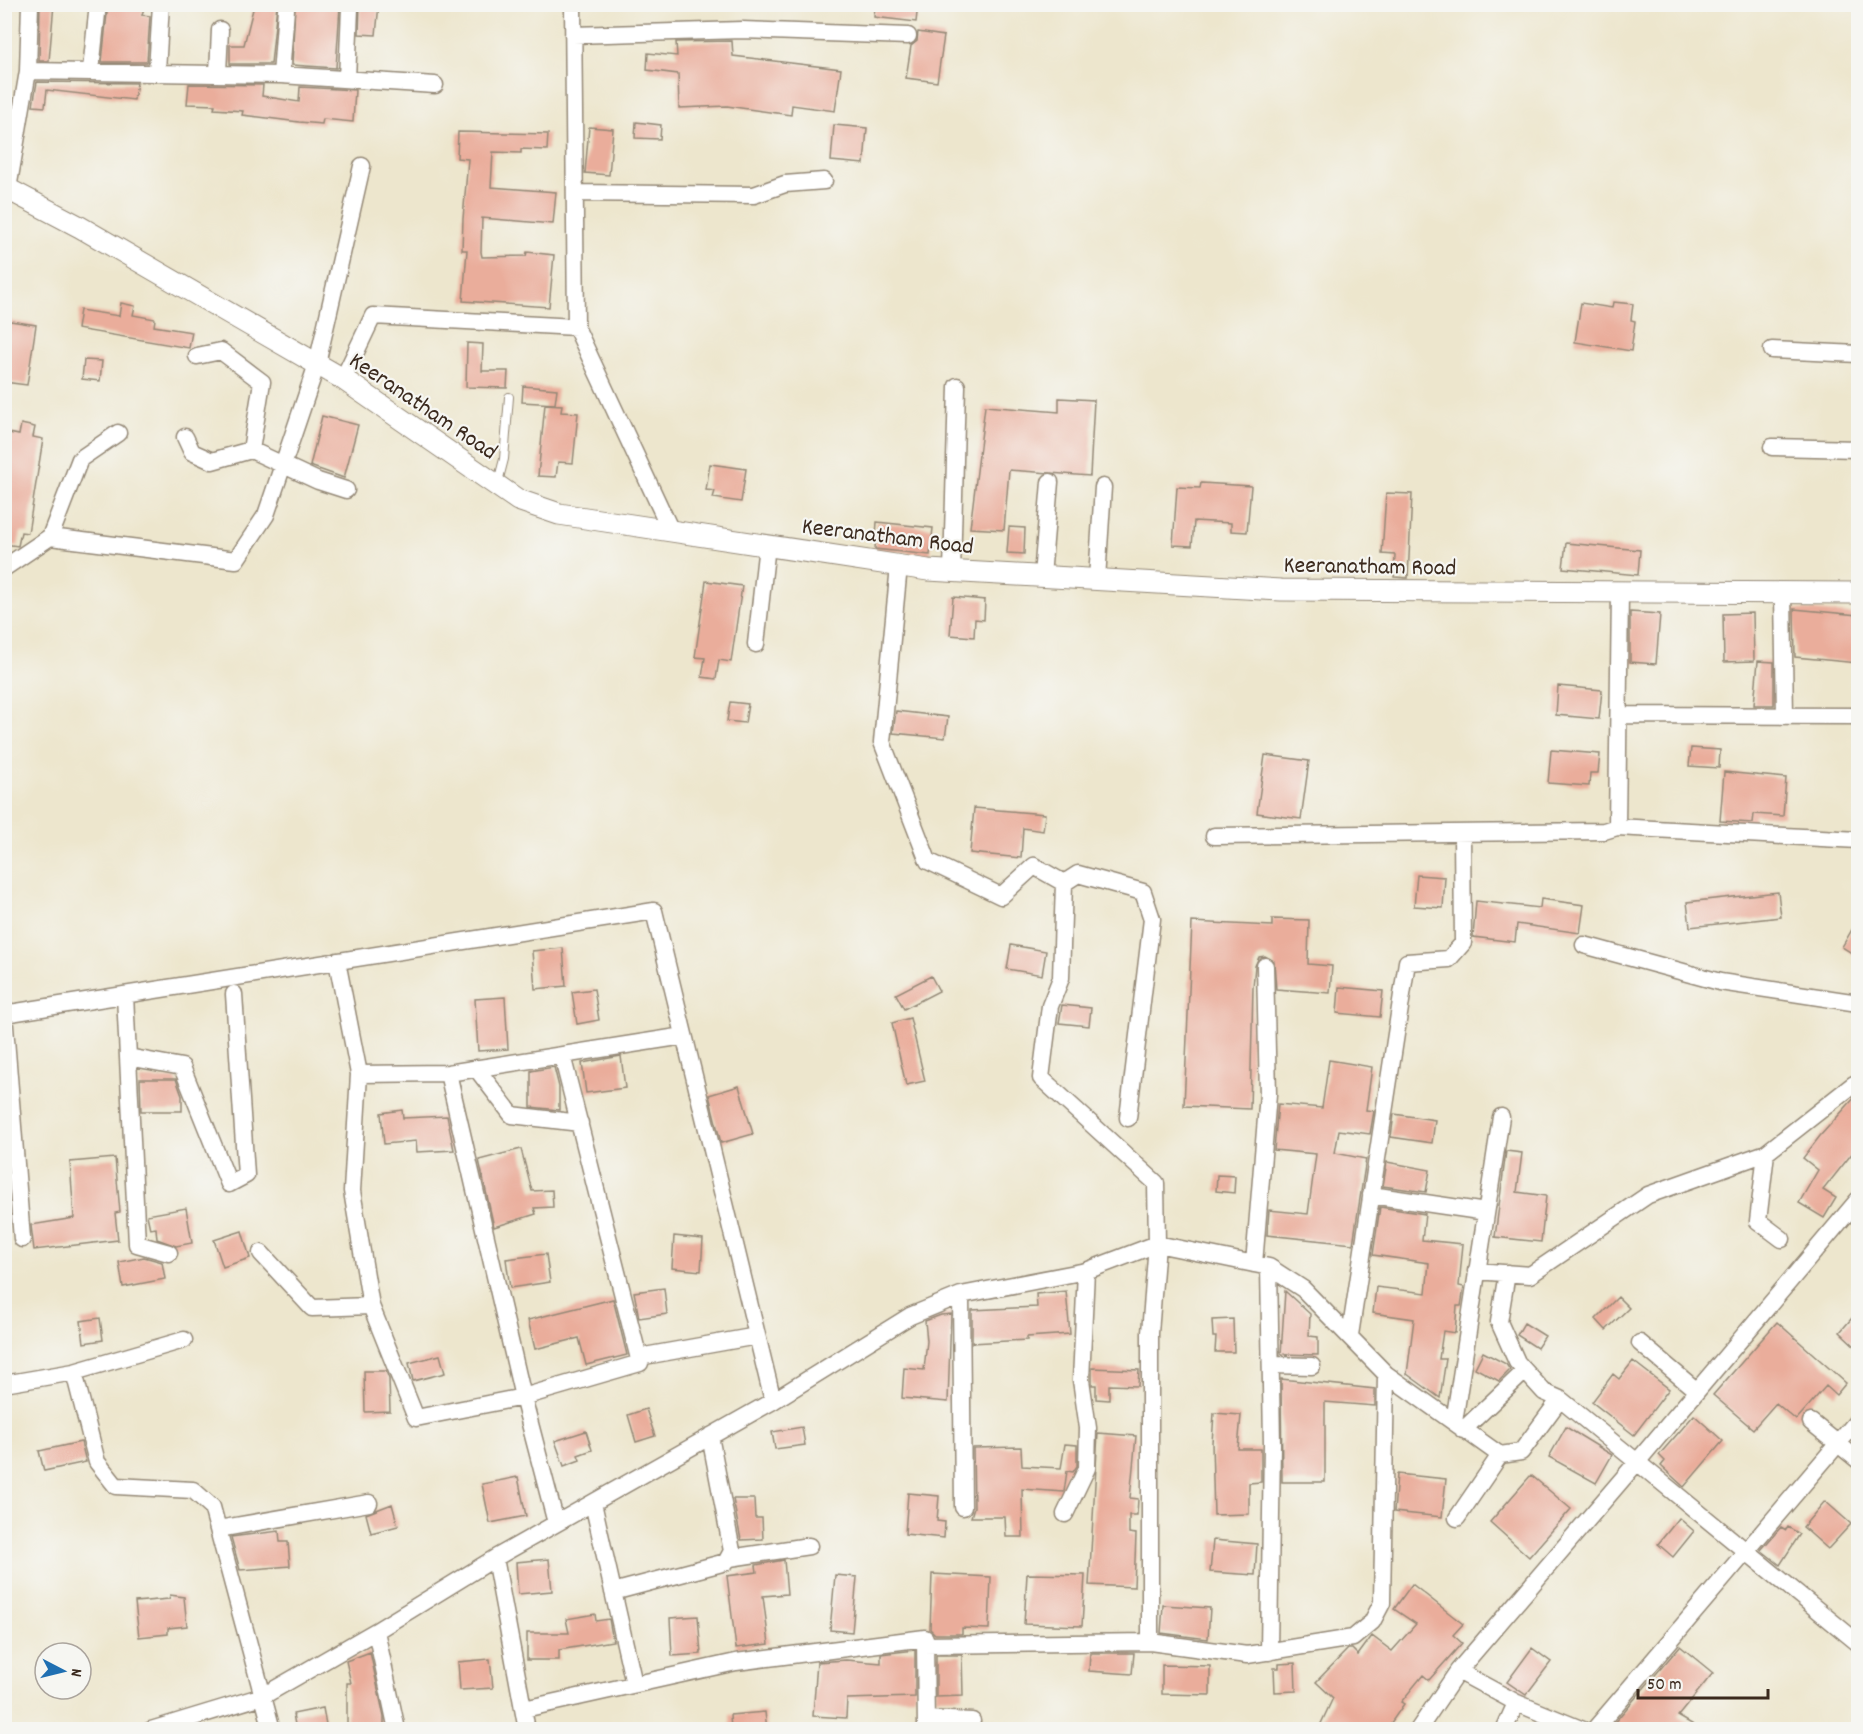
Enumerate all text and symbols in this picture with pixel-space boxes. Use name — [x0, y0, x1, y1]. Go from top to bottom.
street label: Keeranatham Road — [341, 345, 503, 470]
street label: Keeranatham Road — [800, 511, 975, 565]
street label: Keeranatham Road — [1283, 549, 1457, 587]
north arrow — [33, 1641, 93, 1701]
scale bar — [1638, 1662, 1768, 1700]
text: N — [63, 1667, 87, 1678]
text: 50 m — [1647, 1673, 1682, 1698]

